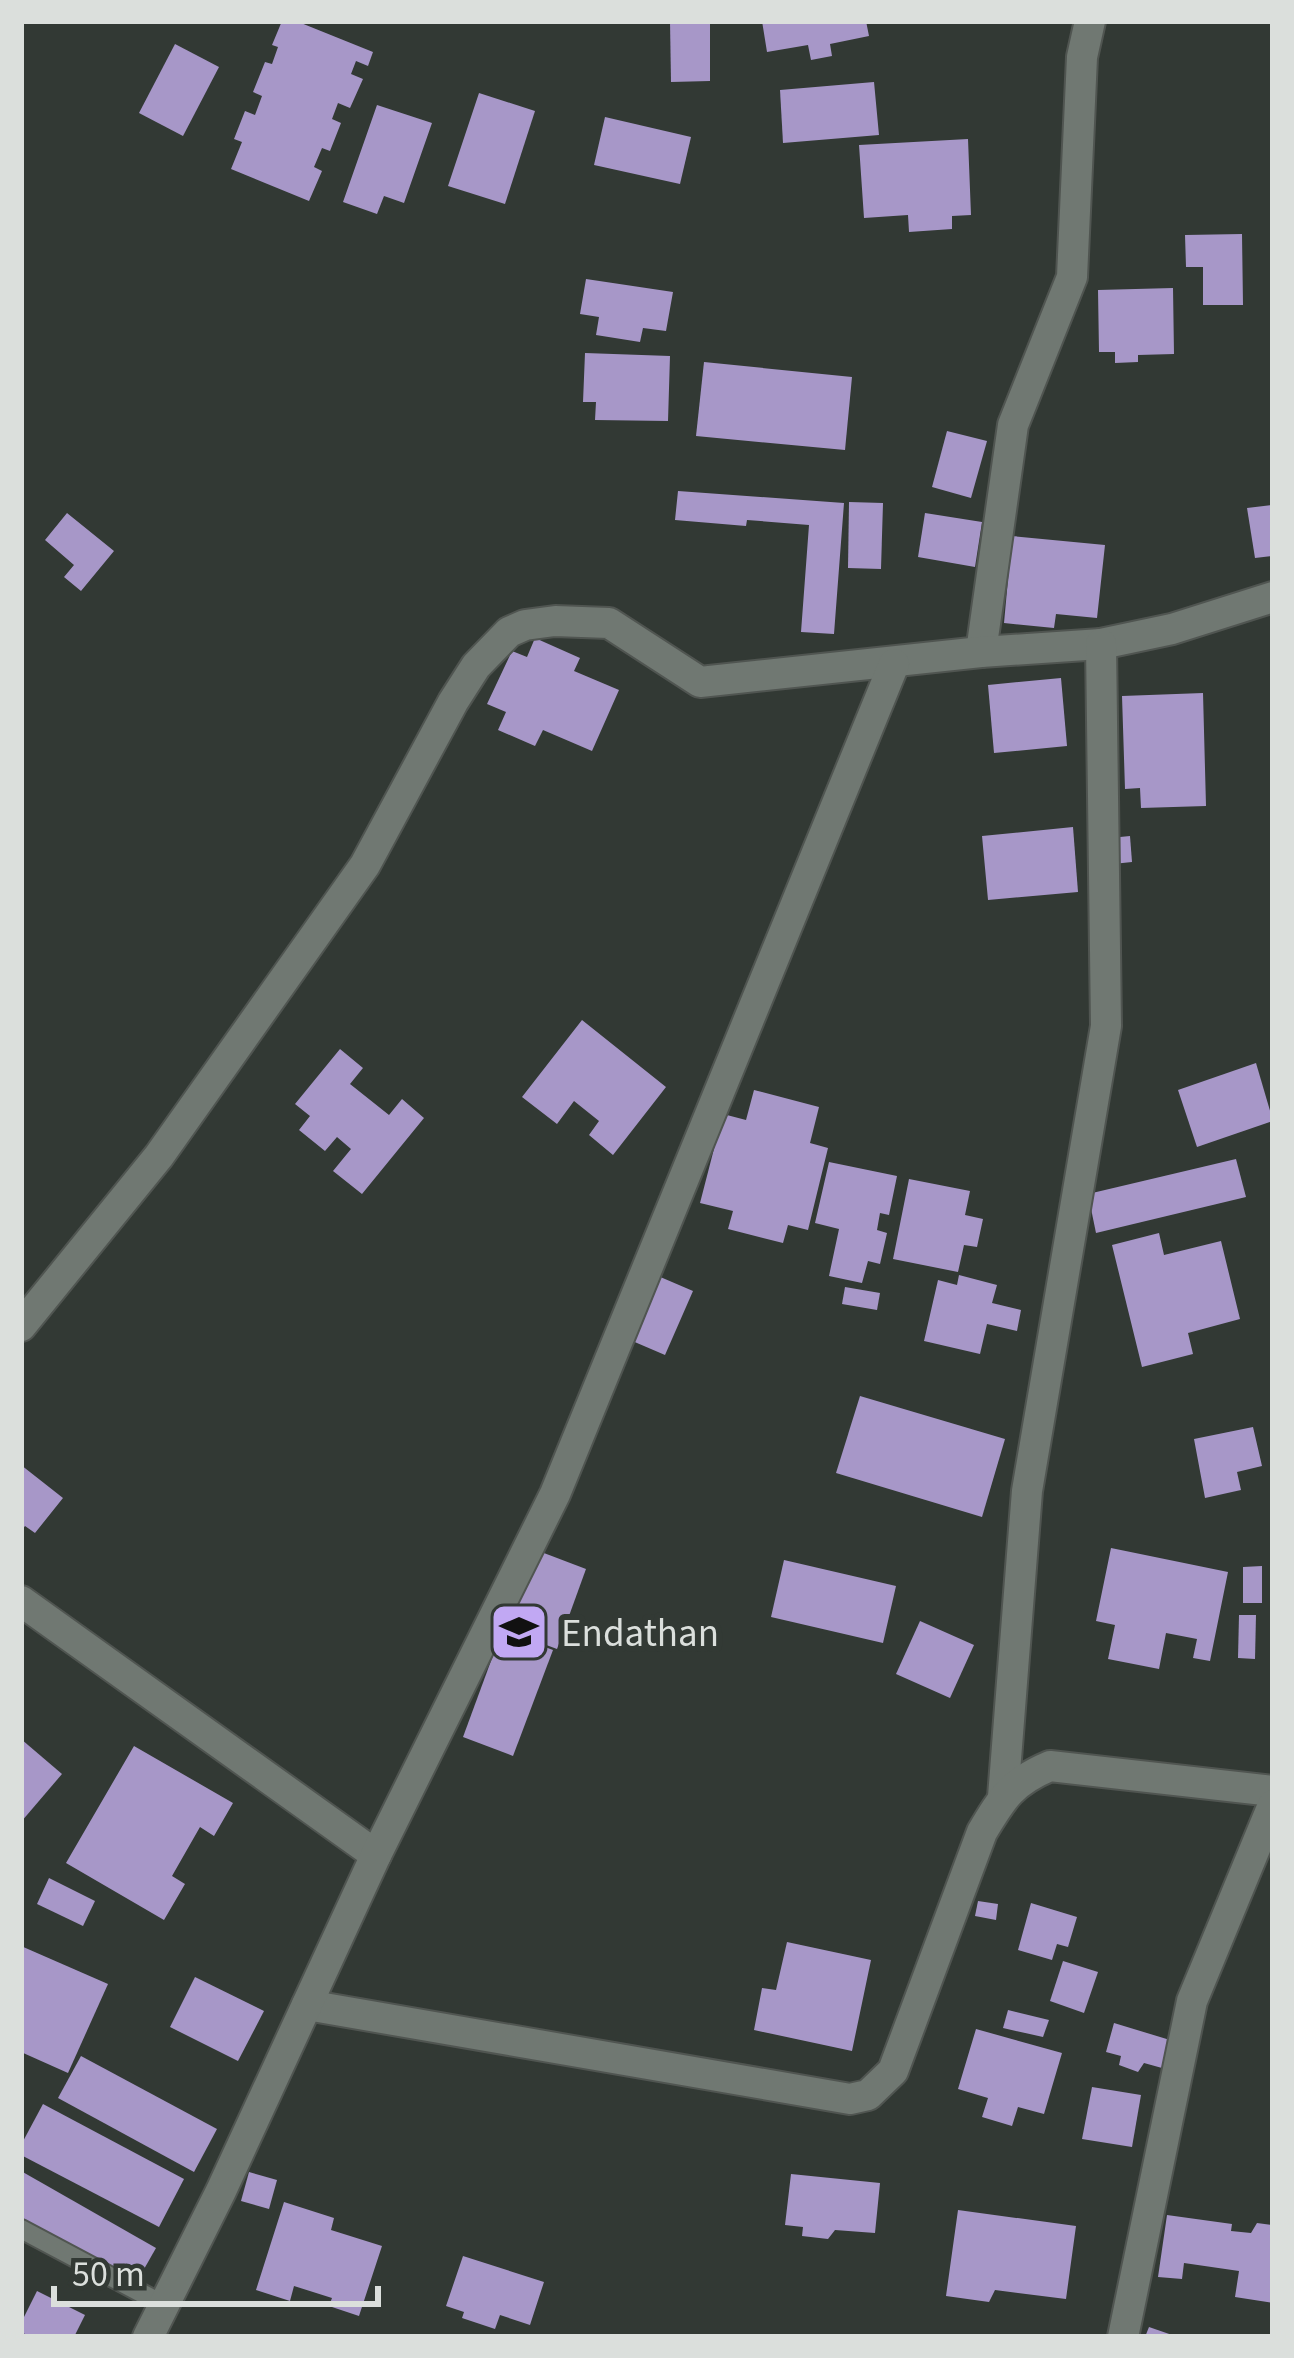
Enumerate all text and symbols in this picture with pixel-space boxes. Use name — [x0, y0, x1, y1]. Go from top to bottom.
school or university icon: Endathan — [488, 1601, 550, 1663]
place label: Endathan — [561, 1606, 719, 1662]
scale bar — [54, 2232, 378, 2306]
text: 50 m — [72, 2249, 145, 2300]

